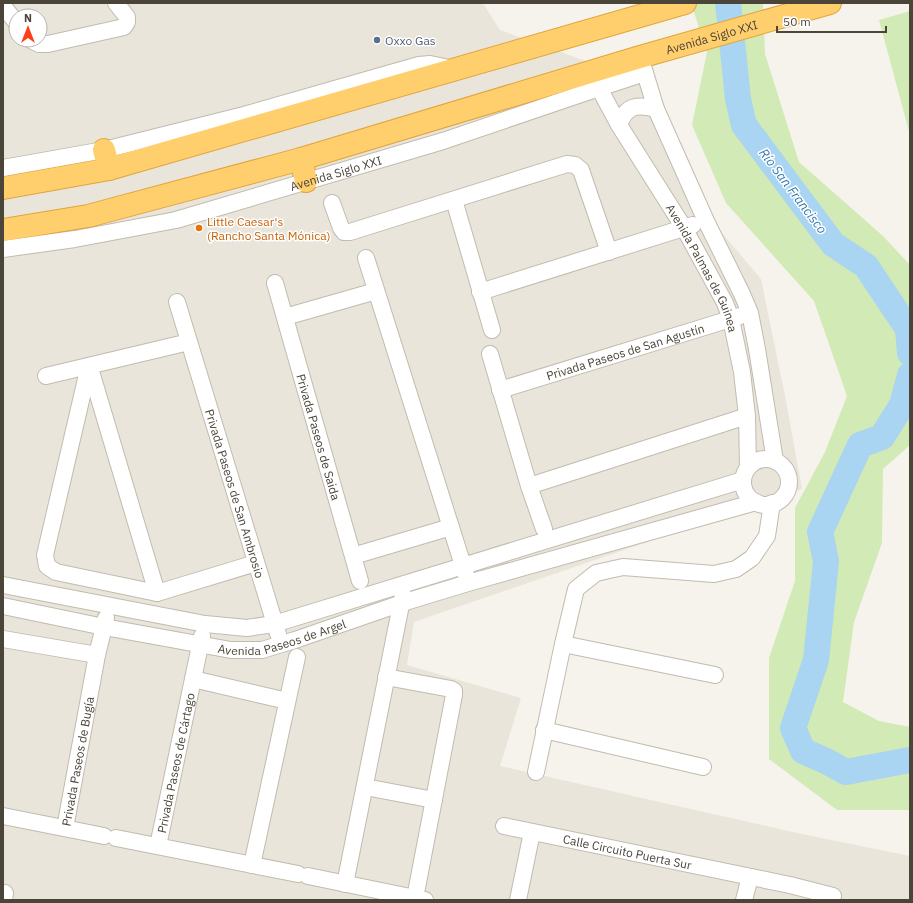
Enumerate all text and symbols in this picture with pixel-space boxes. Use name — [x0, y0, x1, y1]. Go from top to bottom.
north arrow — [8, 8, 48, 48]
scale bar — [777, 8, 886, 34]
text: N — [24, 11, 32, 25]
text: 50 m — [783, 14, 811, 29]
street label: Avenida Siglo XXI — [664, 16, 759, 57]
place label: Oxxo Gas — [385, 33, 436, 48]
marker: Oxxo Gas — [372, 35, 382, 45]
water label: Río San Francisco — [755, 145, 831, 237]
street label: Avenida Siglo XXI — [288, 152, 383, 193]
street label: Avenida Palmas de Guinea — [663, 201, 741, 334]
place label: Little Caesar's (Rancho Santa Mónica) — [207, 214, 331, 243]
marker: Little Caesar's (Rancho Santa Mónica) — [194, 223, 204, 233]
street label: Privada Paseos de San Agustín — [544, 320, 706, 383]
street label: Privada Paseos de Saida — [294, 372, 344, 502]
street label: Privada Paseos de San Ambrosio — [202, 407, 268, 580]
street label: Avenida Paseos de Argel — [217, 616, 348, 658]
street label: Privada Paseos de Cártago — [153, 691, 197, 834]
street label: Privada Paseos de Bugía — [58, 695, 97, 827]
street label: Calle Circuito Puerta Sur — [562, 831, 694, 872]

